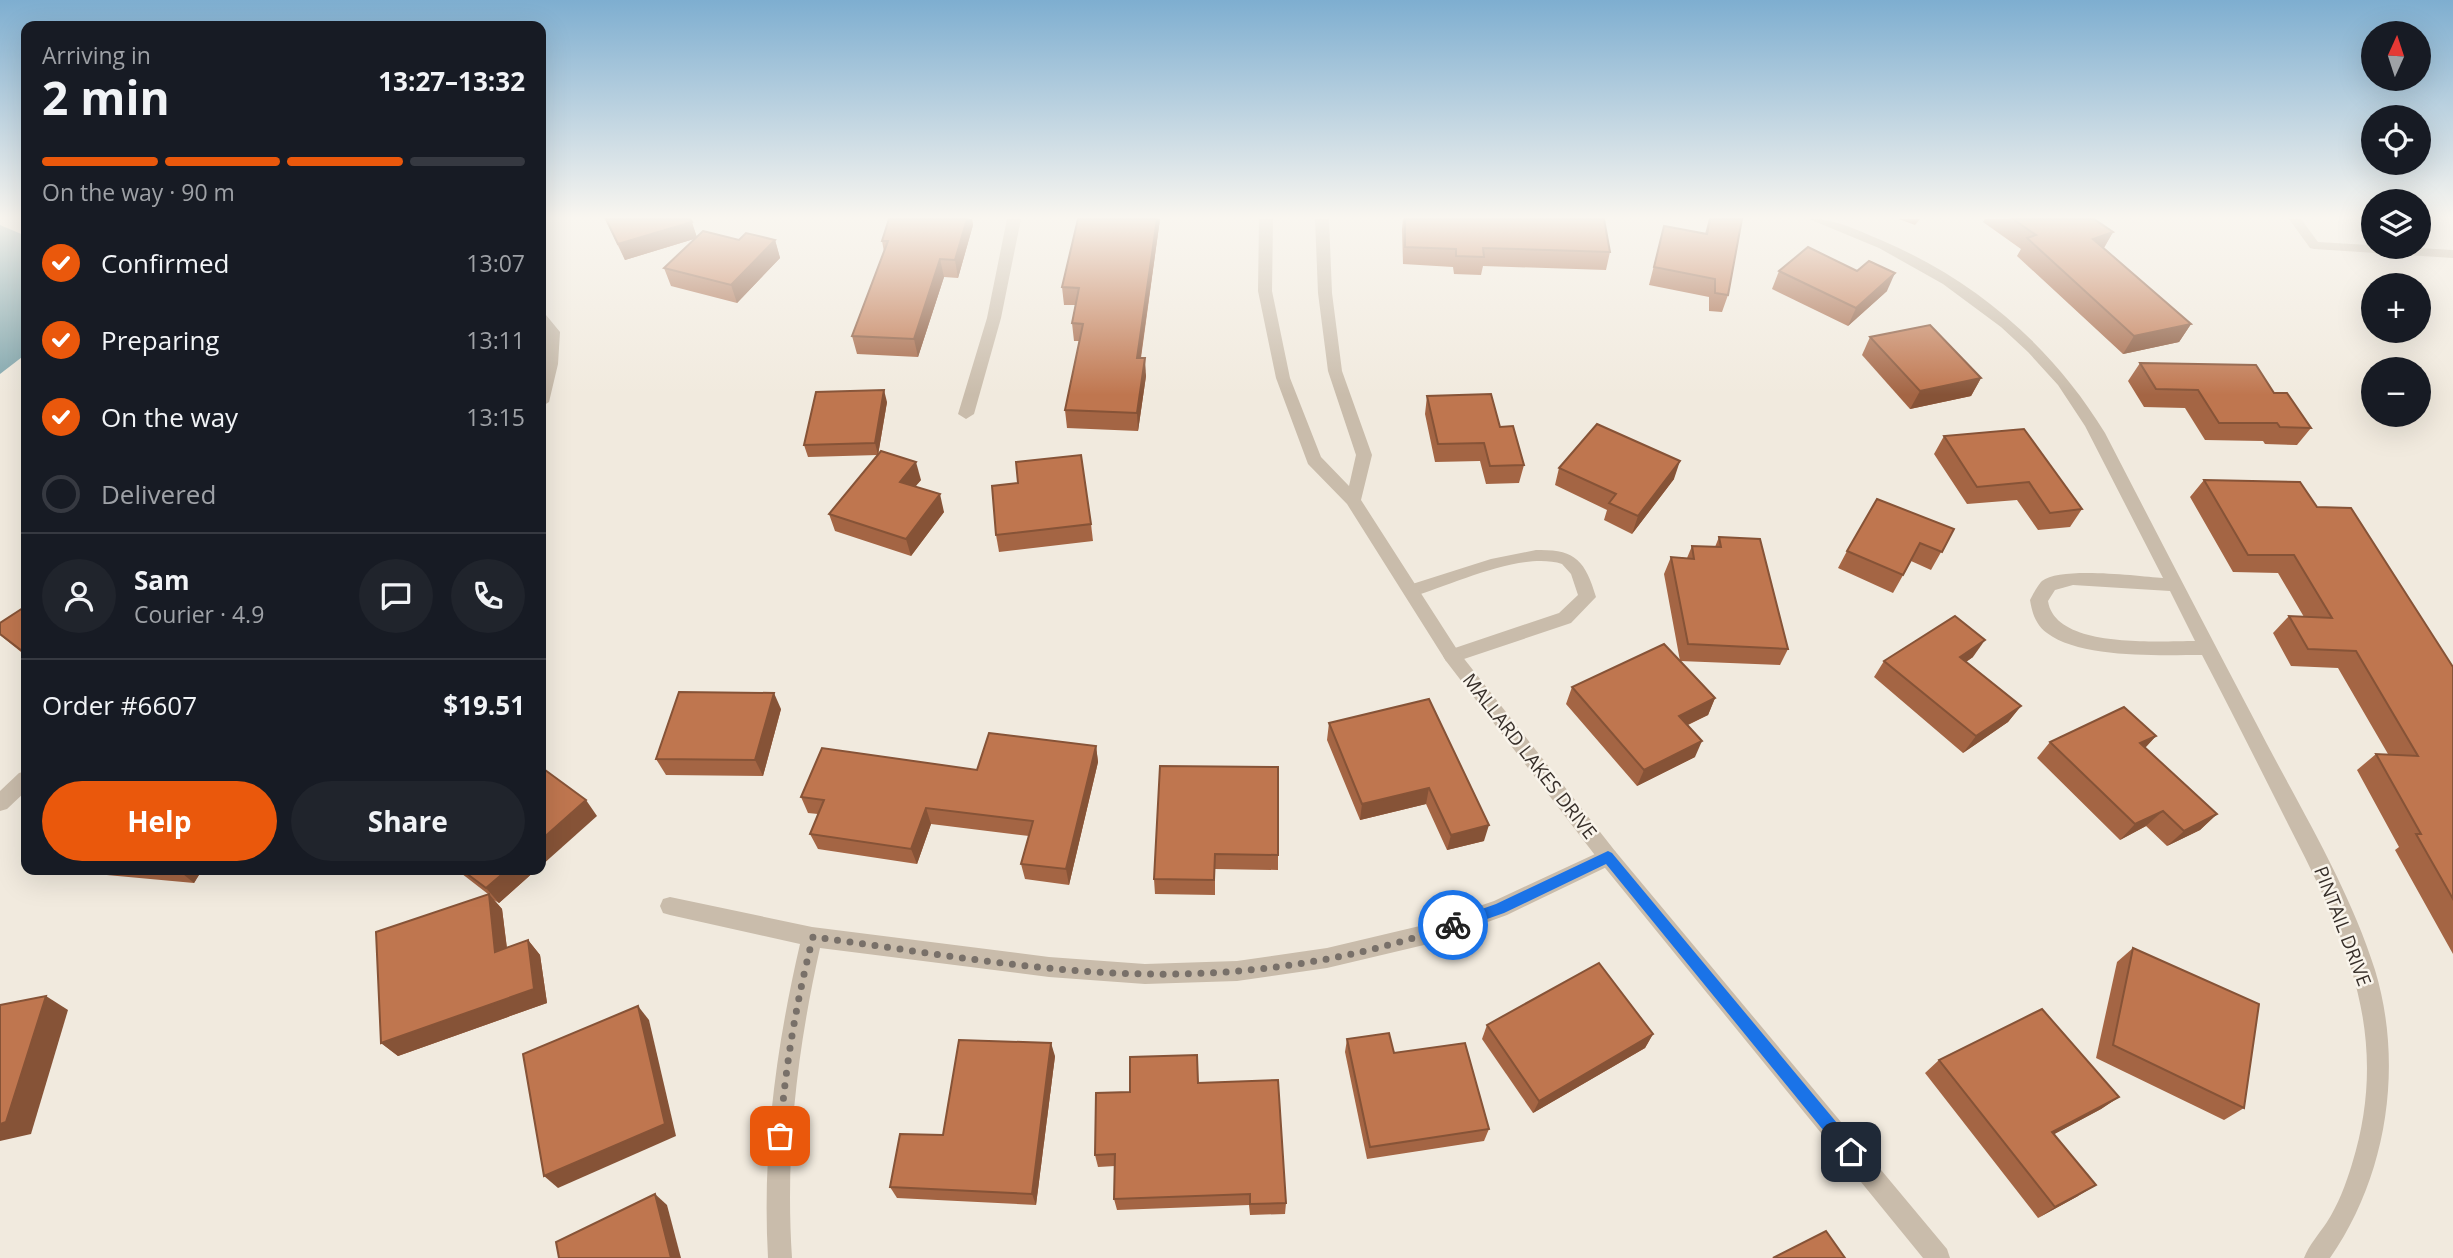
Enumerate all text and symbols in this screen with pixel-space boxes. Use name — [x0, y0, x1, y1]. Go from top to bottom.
north arrow — [2361, 21, 2431, 91]
map controls — [2361, 21, 2431, 427]
text: Arriving in — [42, 39, 151, 71]
text: 13:27–13:32 — [378, 63, 525, 99]
text: 2 min — [42, 66, 170, 128]
button: locate — [2361, 105, 2431, 175]
text: On the way · 90 m — [42, 176, 235, 208]
button: layers — [2361, 189, 2431, 259]
icon: check — [42, 244, 80, 282]
text: Confirmed — [101, 245, 229, 281]
text: 13:07 — [466, 247, 525, 279]
button: + — [2361, 273, 2431, 343]
icon: check — [42, 321, 80, 359]
text: Preparing — [101, 322, 219, 358]
text: 13:11 — [466, 324, 525, 356]
button: − — [2361, 357, 2431, 427]
icon: check — [42, 398, 80, 436]
text: On the way — [101, 399, 238, 435]
text: 13:15 — [466, 401, 525, 433]
text: Delivered — [101, 476, 216, 512]
button: person — [42, 559, 116, 633]
button: chat — [359, 559, 433, 633]
button: phone — [451, 559, 525, 633]
text: Sam — [134, 562, 190, 598]
text: Courier · 4.9 — [134, 598, 264, 630]
street label: MALLARD LAKES DRIVE — [1457, 668, 1603, 844]
text: Order #6607 — [42, 687, 197, 723]
text: $19.51 — [443, 687, 525, 723]
button: Help — [42, 781, 277, 861]
button: Share — [291, 781, 525, 861]
street label: PINTAIL DRIVE — [2308, 862, 2378, 990]
courier — [1418, 890, 1488, 960]
icon: bike — [1434, 906, 1472, 944]
pin — [750, 1106, 810, 1166]
icon: bag — [761, 1117, 799, 1155]
pin — [1821, 1122, 1881, 1182]
icon: home — [1832, 1133, 1870, 1171]

